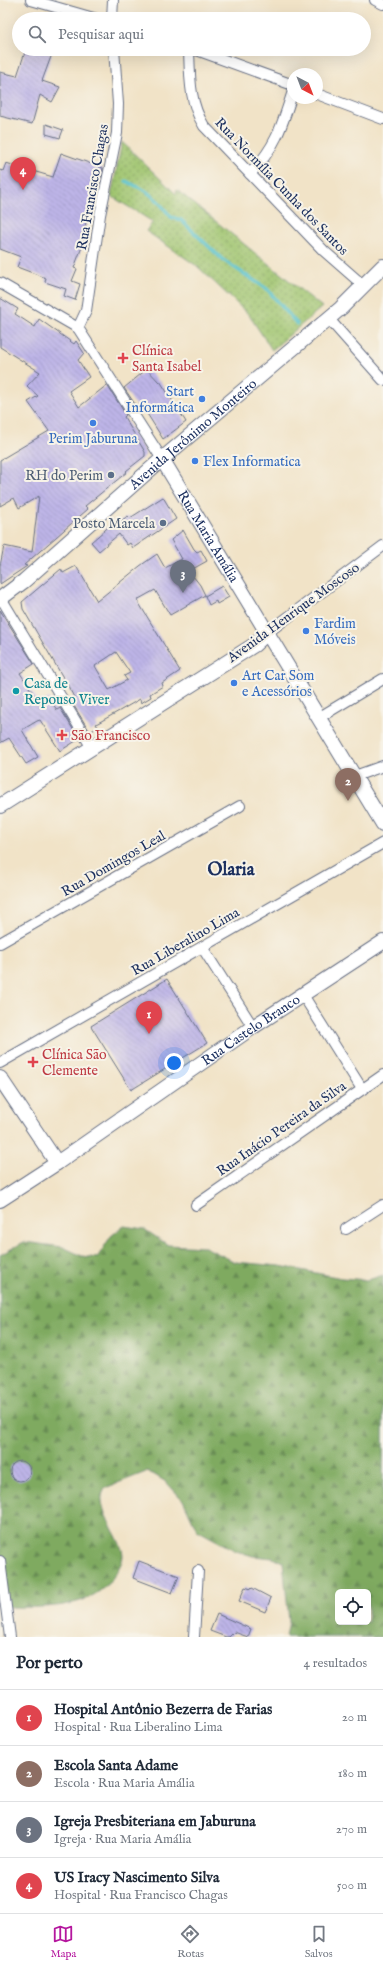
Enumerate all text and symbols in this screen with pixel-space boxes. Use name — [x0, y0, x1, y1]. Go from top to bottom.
search box — [12, 12, 371, 56]
icon: search — [26, 23, 48, 45]
text: Pesquisar aqui — [58, 25, 144, 44]
north arrow — [287, 68, 323, 104]
street label: Rua Normília Cunha dos Santos — [211, 114, 352, 259]
street label: Rua Francisco Chagas — [73, 123, 113, 252]
pin: 4 — [10, 157, 36, 190]
place label: Clínica Santa Isabel — [132, 342, 201, 376]
marker: Clínica Santa Isabel — [117, 352, 129, 364]
street label: Avenida Jerônimo Monteiro — [125, 375, 261, 495]
place label: Start Informática — [125, 383, 195, 417]
marker: Start Informática — [197, 394, 207, 404]
marker: Perim Jaburuna — [88, 418, 98, 428]
place label: Perim Jaburuna — [48, 430, 138, 448]
place label: Flex Informatica — [203, 453, 301, 471]
marker: Flex Informatica — [190, 456, 200, 466]
place label: RH do Perim — [25, 467, 103, 485]
marker: RH do Perim — [106, 470, 116, 480]
street label: Rua Maria Amália — [173, 487, 243, 587]
place label: Posto Marcela — [73, 515, 156, 533]
marker: Posto Marcela — [158, 518, 168, 528]
street label: Avenida Henrique Moscoso — [223, 558, 364, 667]
pin: 3 — [170, 560, 196, 593]
place label: Fardim Móveis — [314, 615, 356, 649]
marker: Fardim Móveis — [301, 626, 311, 636]
place label: Art Car Som e Acessórios — [241, 667, 314, 701]
place label: Casa de Repouso Viver — [24, 675, 109, 709]
marker: Art Car Som e Acessórios — [229, 678, 239, 688]
marker: Casa de Repouso Viver — [11, 686, 21, 696]
place label: São Francisco — [71, 727, 151, 745]
marker: São Francisco — [56, 729, 68, 741]
pin: 2 — [335, 768, 361, 801]
street label: Rua Domingos Leal — [58, 827, 169, 901]
district label: Olaria — [208, 859, 256, 882]
street label: Rua Liberalino Lima — [128, 903, 244, 980]
street label: Rua Castelo Branco — [198, 990, 304, 1070]
pin: 1 — [136, 1001, 162, 1034]
place label: Clínica São Clemente — [42, 1046, 107, 1080]
your location — [164, 1053, 184, 1073]
marker: Clínica São Clemente — [27, 1056, 39, 1068]
street label: Rua Inácio Pereira da Silva — [213, 1077, 351, 1180]
map controls — [335, 1589, 371, 1625]
button: locate — [335, 1589, 371, 1625]
text: Por perto — [16, 1653, 83, 1674]
text: 4 resultados — [304, 1655, 367, 1672]
text: Hospital Antônio Bezerra de Farias — [54, 1700, 272, 1719]
text: 1 — [27, 1709, 31, 1726]
text: 20 m — [342, 1709, 367, 1726]
text: Hospital · Rua Liberalino Lima — [54, 1719, 222, 1736]
text: Escola Santa Adame — [54, 1756, 178, 1775]
text: 2 — [26, 1765, 32, 1782]
text: 180 m — [338, 1765, 367, 1782]
text: Escola · Rua Maria Amália — [54, 1775, 195, 1792]
text: Igreja Presbiteriana em Jaburuna — [54, 1812, 256, 1831]
text: 3 — [27, 1821, 31, 1838]
text: 270 m — [336, 1821, 367, 1838]
text: Igreja · Rua Maria Amália — [54, 1831, 191, 1848]
text: US Iracy Nascimento Silva — [54, 1868, 219, 1887]
text: 4 — [26, 1877, 32, 1894]
text: 500 m — [337, 1877, 367, 1894]
text: Hospital · Rua Francisco Chagas — [54, 1887, 228, 1904]
tab: Mapa — [50, 1923, 76, 1961]
tab: Rotas — [177, 1923, 204, 1961]
tab: Salvos — [305, 1923, 333, 1961]

